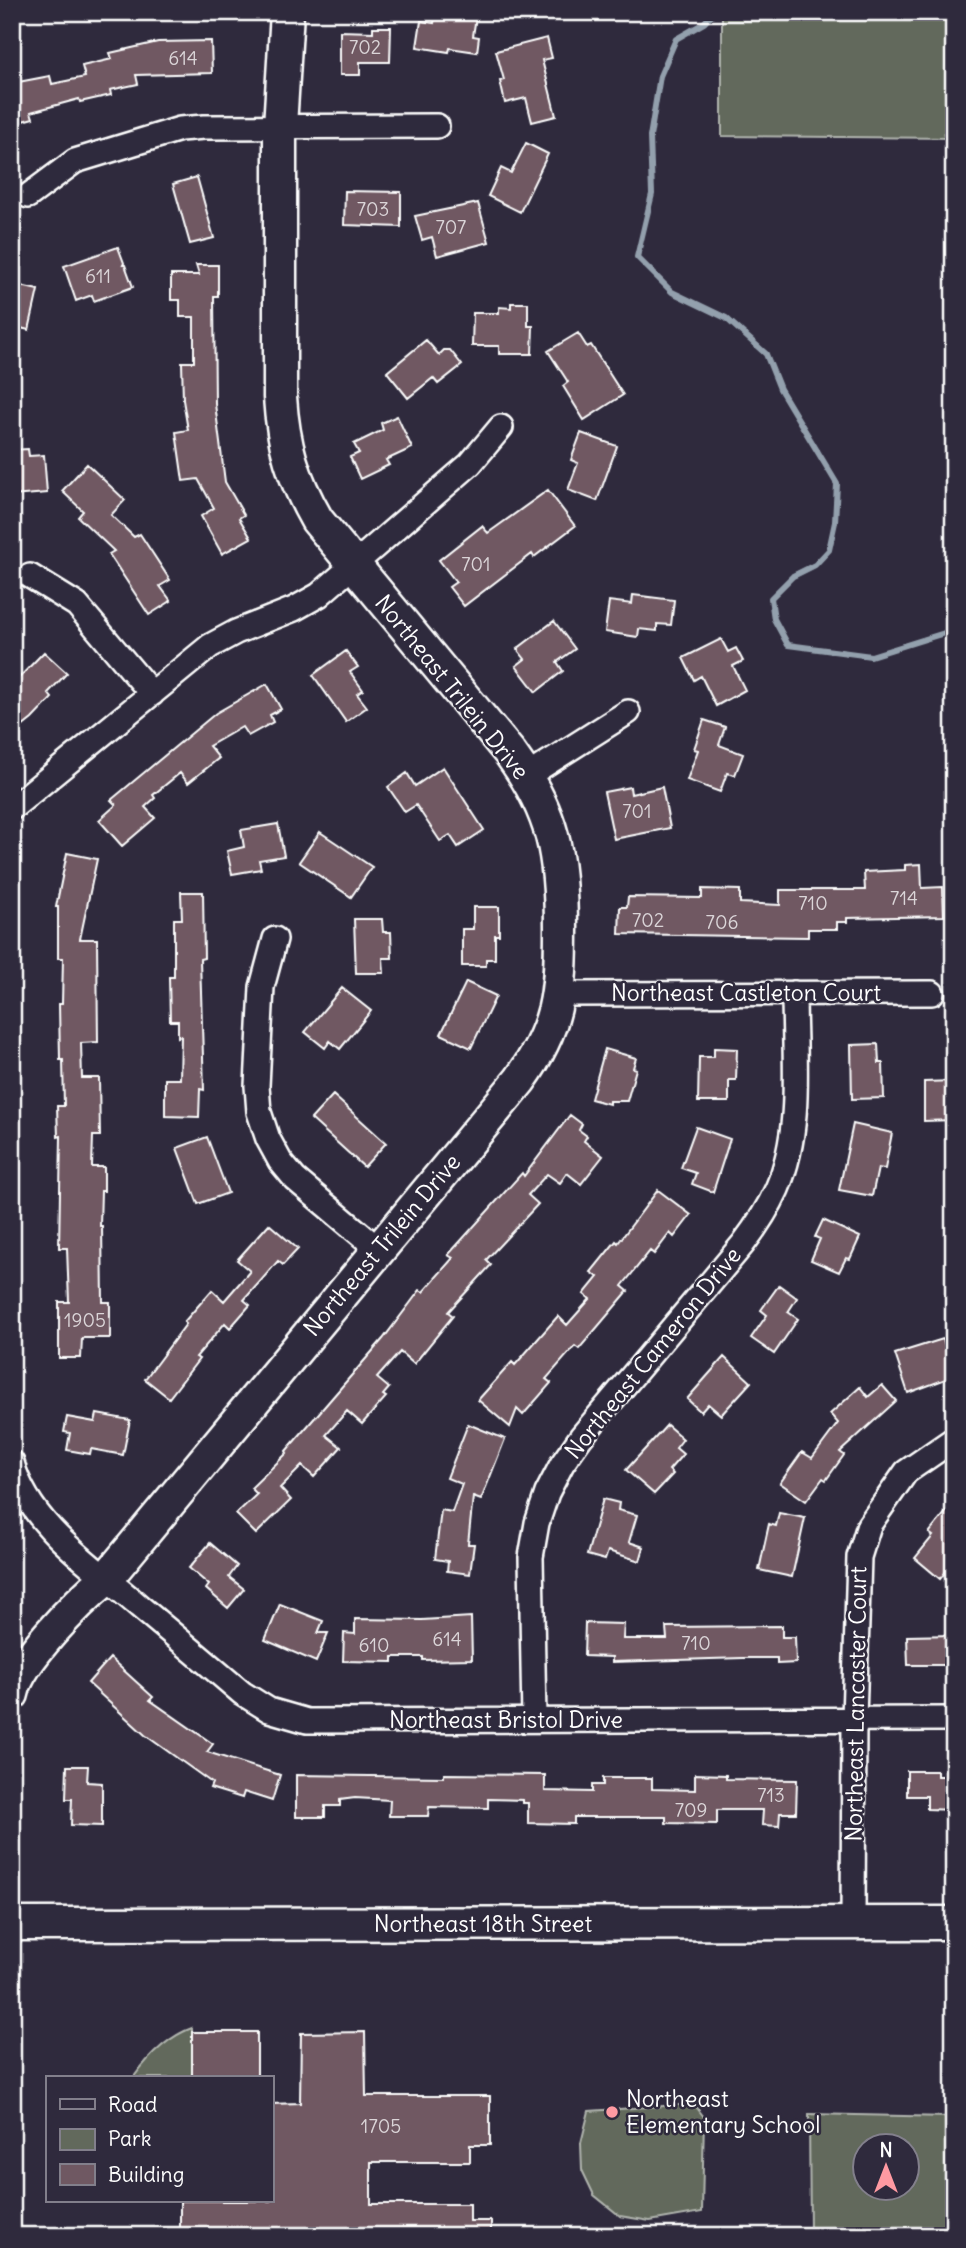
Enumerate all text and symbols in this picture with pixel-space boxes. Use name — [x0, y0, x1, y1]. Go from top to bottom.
house number: 702 — [349, 35, 381, 59]
house number: 614 — [168, 46, 198, 70]
house number: 703 — [357, 197, 389, 221]
house number: 707 — [436, 215, 466, 239]
house number: 611 — [85, 264, 111, 288]
house number: 701 — [461, 552, 491, 576]
street label: Northeast Trilein Drive — [369, 589, 536, 785]
house number: 701 — [622, 799, 652, 823]
house number: 714 — [890, 886, 918, 910]
house number: 710 — [798, 891, 828, 915]
house number: 702 — [632, 908, 664, 932]
house number: 706 — [706, 910, 738, 934]
street label: Northeast Castleton Court — [611, 978, 881, 1007]
street label: Northeast Trilein Drive — [297, 1148, 466, 1342]
street label: Northeast Cameron Drive — [558, 1241, 747, 1464]
house number: 1905 — [64, 1308, 106, 1332]
street label: Northeast Lancaster Court — [839, 1566, 872, 1842]
house number: 614 — [432, 1627, 462, 1651]
house number: 710 — [681, 1631, 711, 1655]
house number: 610 — [358, 1633, 390, 1657]
street label: Northeast Bristol Drive — [389, 1705, 623, 1734]
house number: 713 — [757, 1783, 785, 1807]
house number: 709 — [675, 1798, 707, 1822]
street label: Northeast 18th Street — [374, 1909, 592, 1938]
legend — [46, 2076, 273, 2202]
place label: Northeast Elementary School — [626, 2084, 820, 2139]
text: Road — [108, 2091, 157, 2118]
marker: Northeast Elementary School — [604, 2104, 620, 2120]
house number: 1705 — [361, 2114, 401, 2138]
text: Park — [108, 2125, 151, 2152]
north arrow — [850, 2132, 920, 2202]
text: N — [879, 2138, 893, 2162]
text: Building — [108, 2161, 184, 2188]

